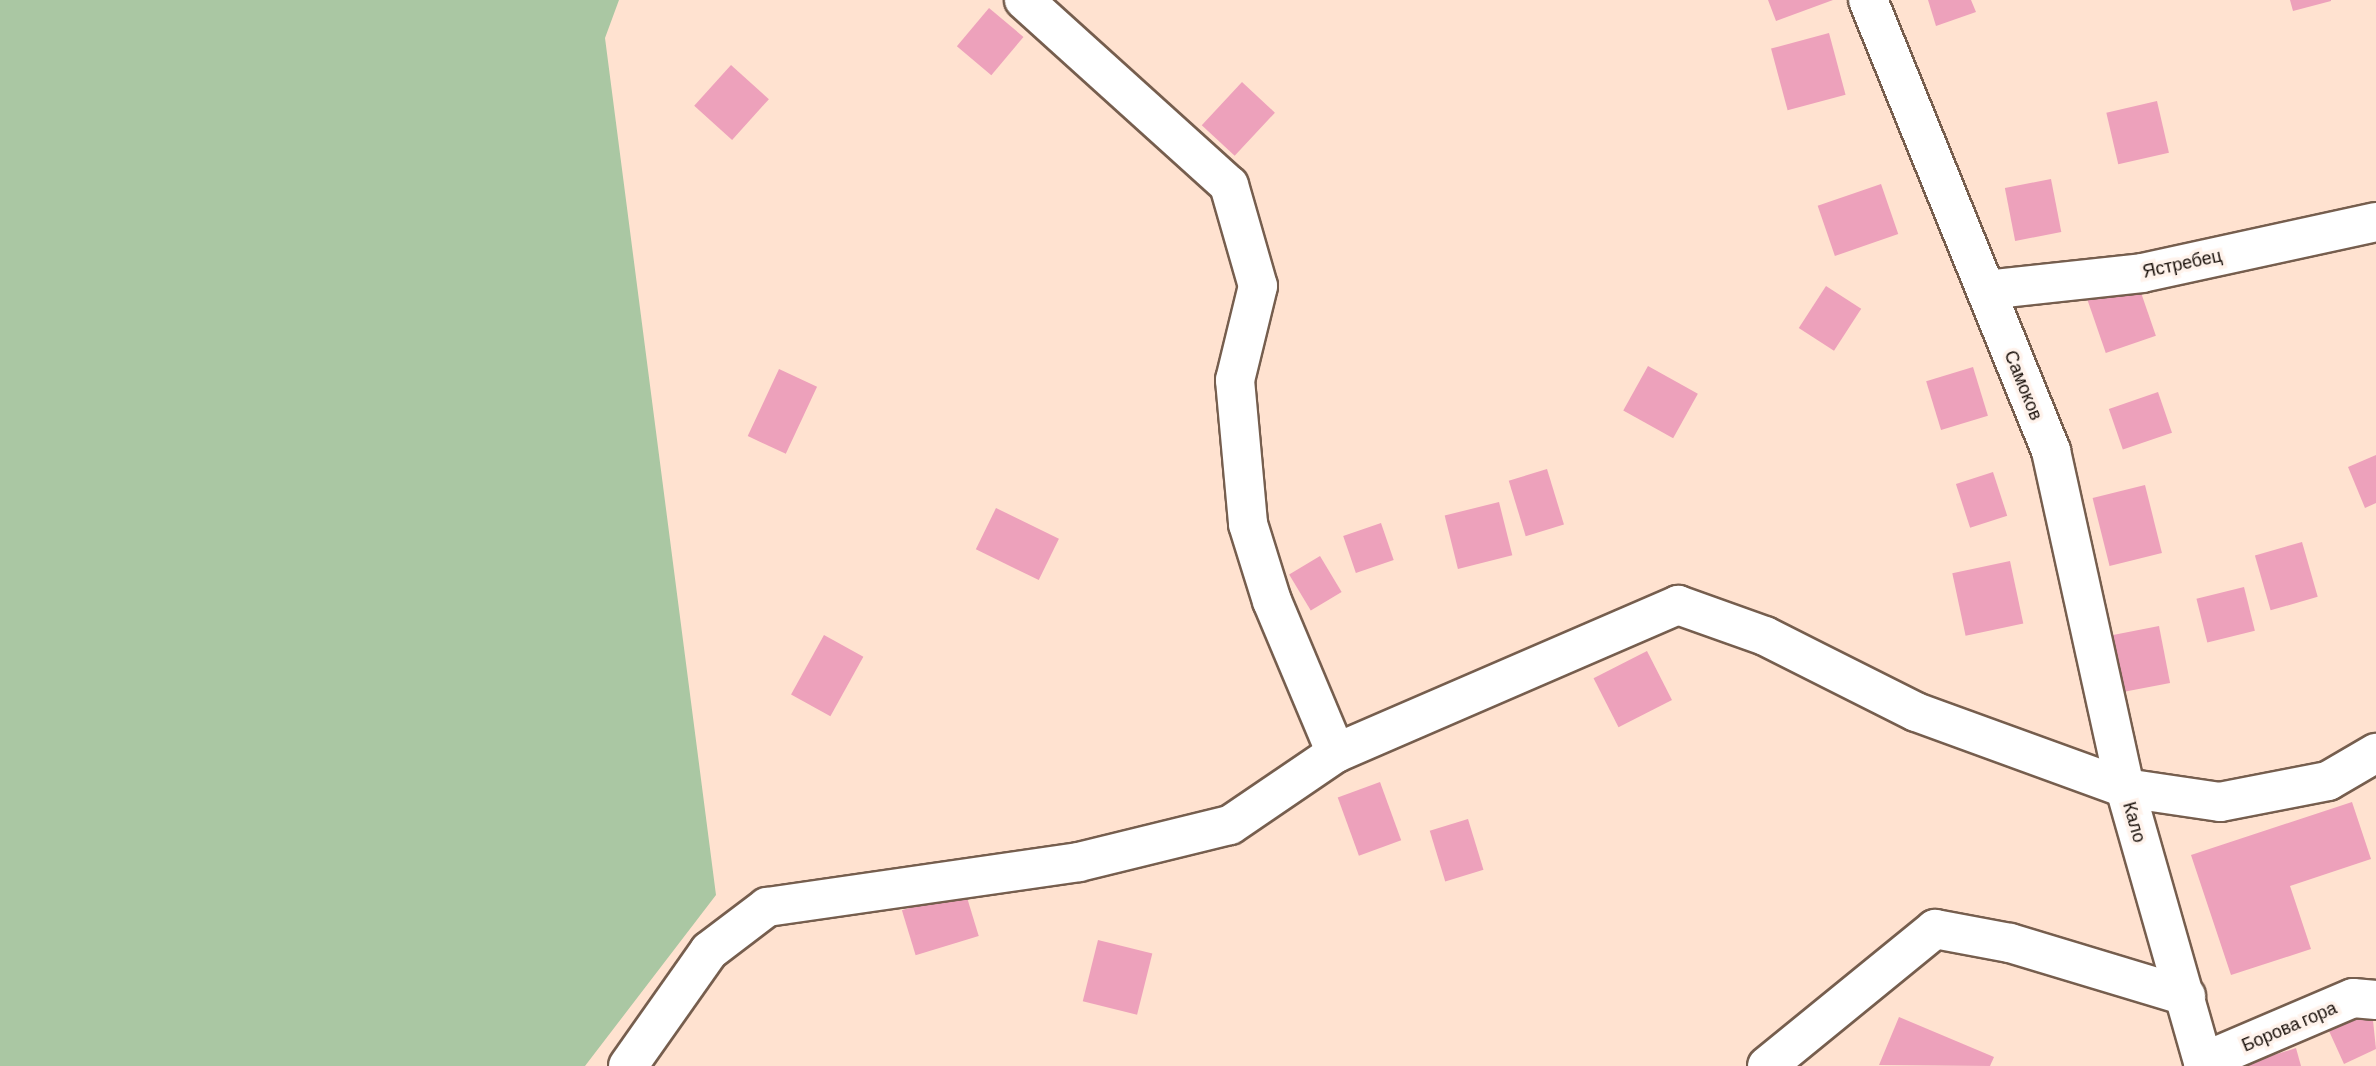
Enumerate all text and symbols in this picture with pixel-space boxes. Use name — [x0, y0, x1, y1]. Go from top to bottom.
street label: Ястребец — [2140, 244, 2224, 282]
street label: Самоков — [2000, 347, 2048, 423]
street label: Кало — [2119, 799, 2151, 845]
street label: Борова гора — [2238, 996, 2340, 1056]

